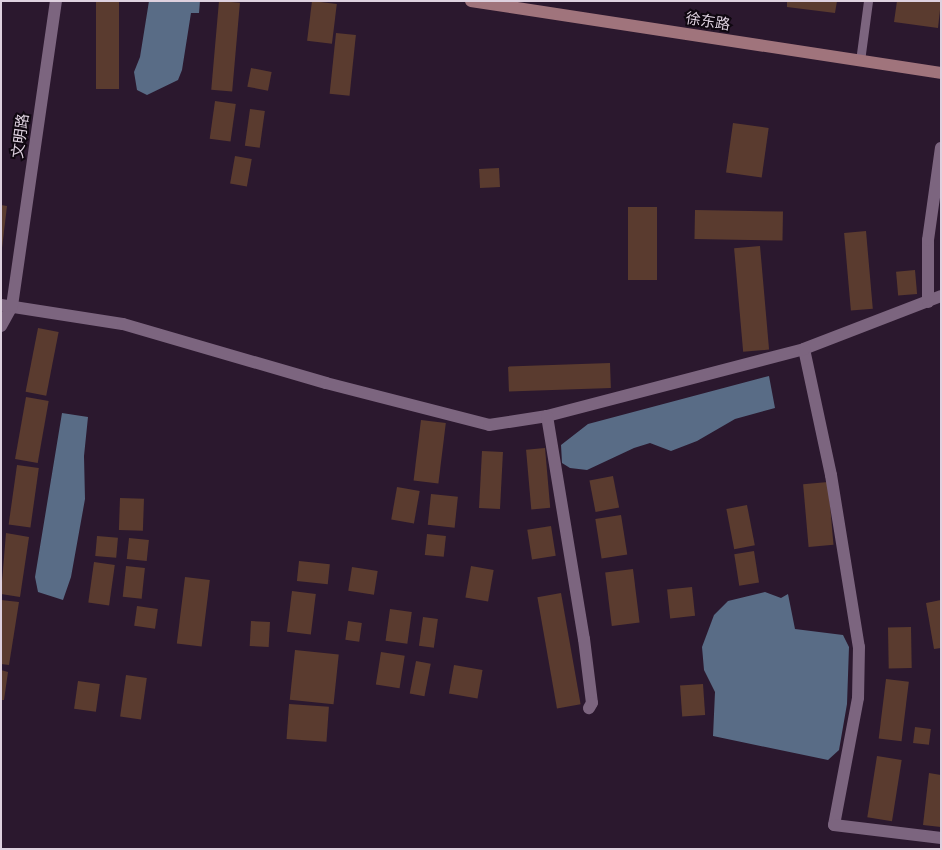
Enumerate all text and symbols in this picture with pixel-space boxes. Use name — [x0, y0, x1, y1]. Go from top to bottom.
street label: 徐东路 — [684, 9, 732, 33]
street label: 文明路 — [8, 112, 32, 160]

